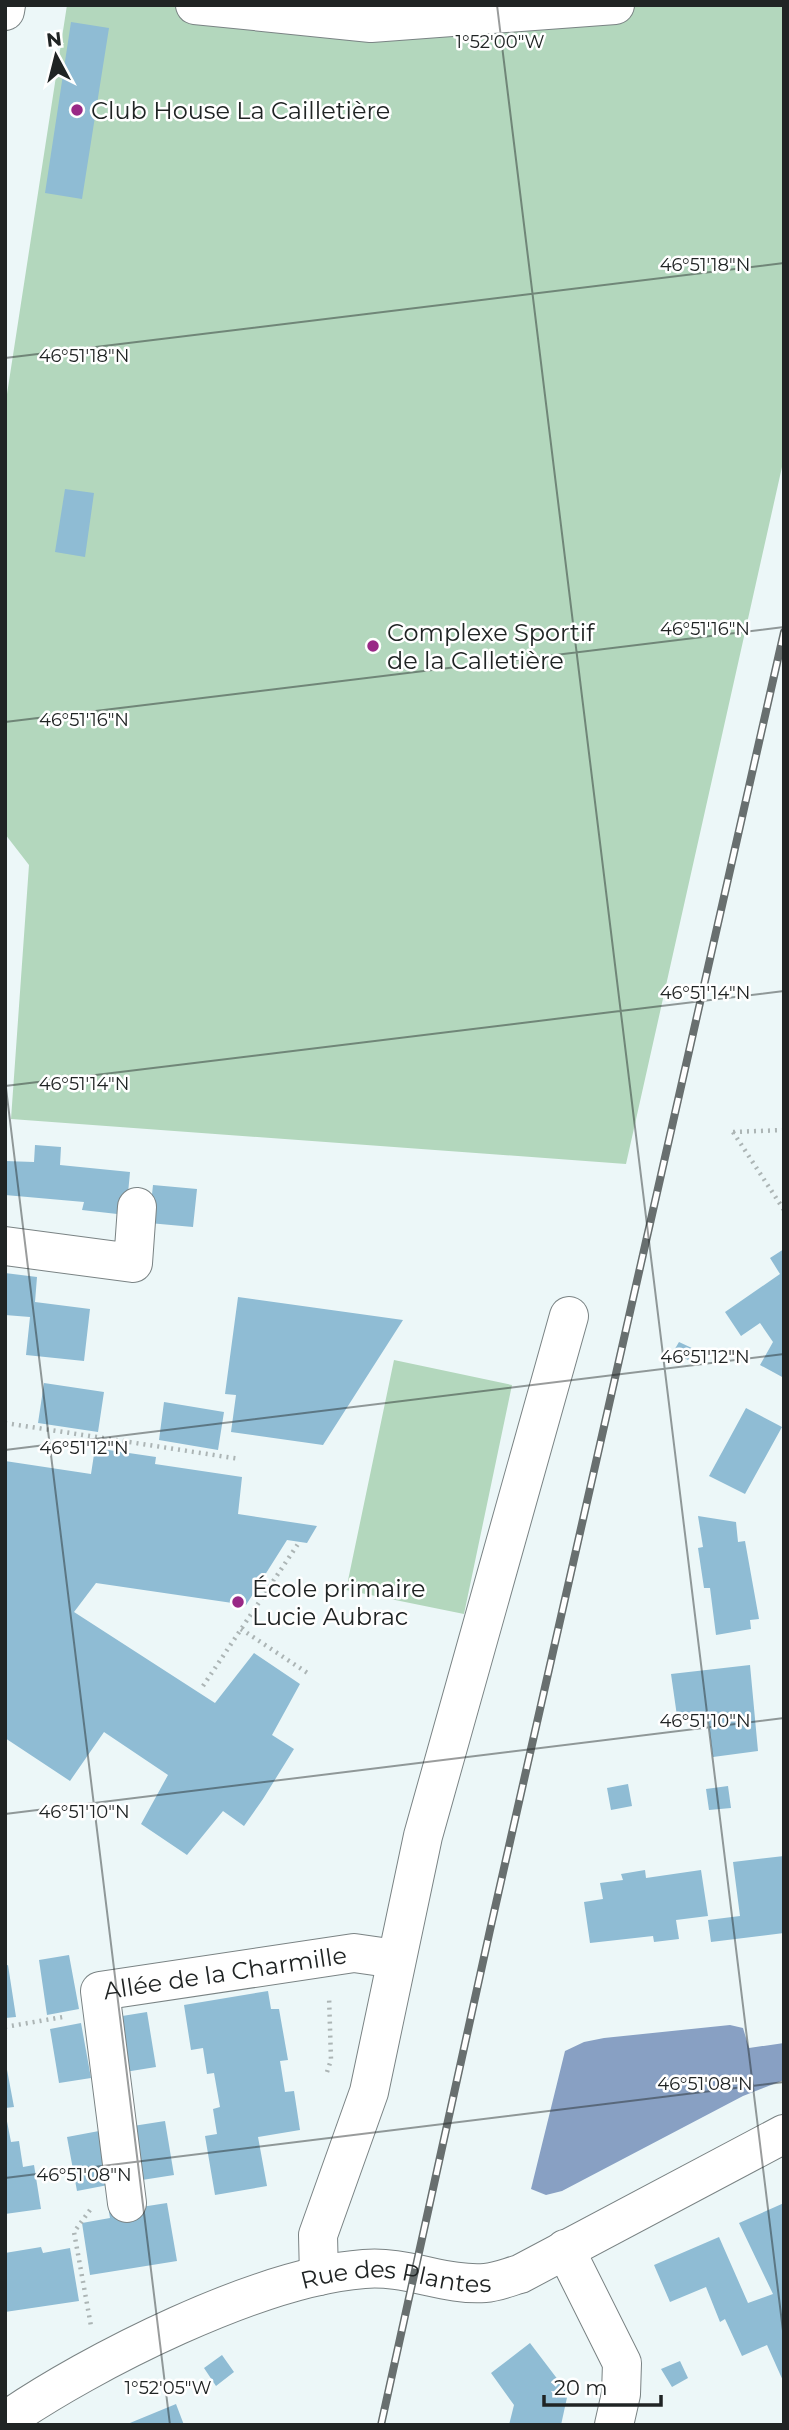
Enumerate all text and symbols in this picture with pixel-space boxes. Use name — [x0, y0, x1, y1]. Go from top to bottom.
north arrow — [21, 21, 91, 91]
text: N — [45, 27, 63, 52]
text: 1°52'00"W — [456, 31, 544, 53]
place label: Club House La Cailletière — [91, 96, 390, 125]
marker: Club House La Cailletière — [69, 102, 85, 118]
text: 46°51'18"N — [660, 254, 750, 276]
text: 46°51'18"N — [39, 345, 129, 367]
place label: Complexe Sportif de la Calletière — [387, 618, 595, 675]
text: 46°51'16"N — [660, 618, 750, 640]
marker: Complexe Sportif de la Calletière — [365, 638, 381, 654]
text: 46°51'16"N — [39, 709, 129, 731]
text: 46°51'14"N — [660, 982, 750, 1004]
text: 46°51'14"N — [39, 1073, 129, 1095]
text: 46°51'12"N — [660, 1346, 750, 1368]
text: 46°51'12"N — [39, 1437, 129, 1459]
place label: École primaire Lucie Aubrac — [252, 1574, 426, 1631]
marker: École primaire Lucie Aubrac — [230, 1594, 246, 1610]
text: 46°51'10"N — [659, 1710, 751, 1732]
text: 46°51'10"N — [38, 1801, 130, 1823]
street label: Allée de la Charmille — [101, 1940, 349, 2005]
text: 46°51'08"N — [657, 2073, 753, 2095]
text: 46°51'08"N — [36, 2164, 132, 2186]
street label: Rue des Plantes — [297, 2254, 492, 2298]
scale bar — [544, 2364, 661, 2408]
text: 20 m — [554, 2375, 608, 2400]
text: 1°52'05"W — [124, 2377, 212, 2399]

